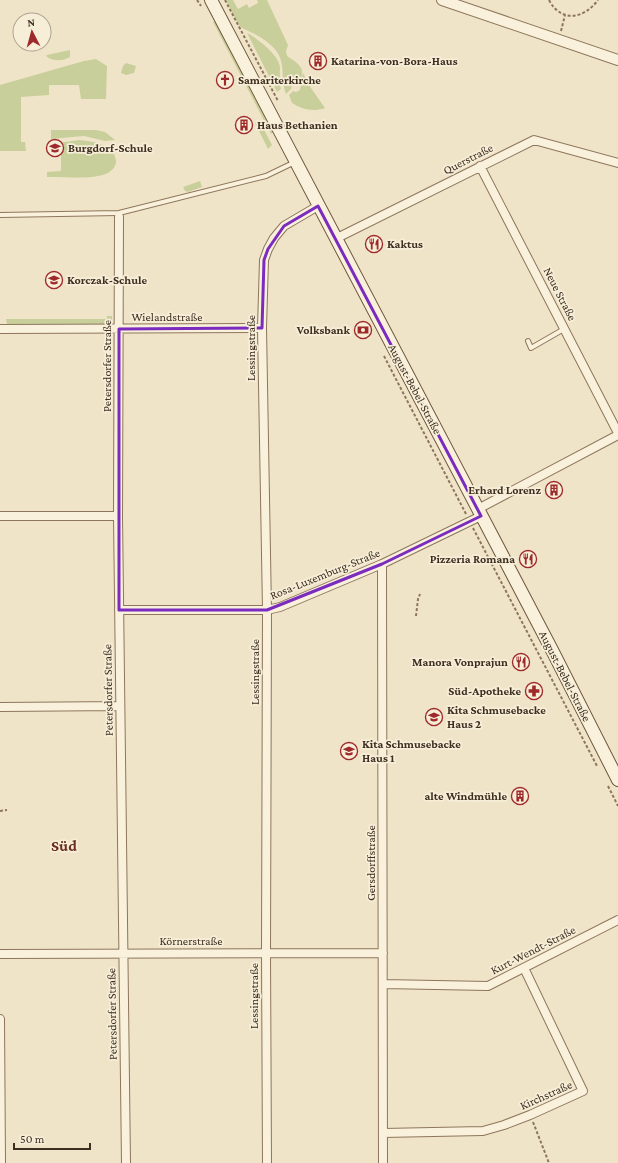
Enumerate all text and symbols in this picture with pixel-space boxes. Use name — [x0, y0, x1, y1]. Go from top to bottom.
north arrow — [12, 12, 52, 52]
text: N — [27, 16, 36, 28]
building icon: Katarina-von-Bora-Haus — [308, 51, 328, 71]
place label: Katarina-von-Bora-Haus — [331, 54, 458, 68]
church icon: Samariterkirche — [215, 70, 235, 90]
place label: Samariterkirche — [238, 73, 321, 87]
building icon: Haus Bethanien — [234, 115, 254, 135]
place label: Haus Bethanien — [257, 118, 338, 132]
school or university icon: Burgdorf-Schule — [45, 138, 65, 158]
street label: Querstraße — [441, 140, 495, 178]
place label: Burgdorf-Schule — [68, 141, 153, 155]
restaurant icon: Kaktus — [364, 234, 384, 254]
place label: Kaktus — [387, 237, 423, 251]
street label: Neue Straße — [541, 265, 579, 323]
school or university icon: Korczak-Schule — [44, 270, 64, 290]
place label: Korczak-Schule — [67, 273, 147, 287]
street label: Wielandstraße — [132, 310, 202, 324]
street label: Lessingstraße — [244, 315, 258, 381]
street label: Petersdorfer Straße — [100, 320, 114, 412]
bank icon: Volksbank — [353, 320, 373, 340]
place label: Volksbank — [296, 323, 350, 337]
street label: August-Bebel-Straße — [385, 342, 445, 436]
building icon: Erhard Lorenz — [544, 480, 564, 500]
place label: Erhard Lorenz — [468, 483, 542, 497]
street label: Rosa-Luxemburg-Straße — [268, 545, 382, 603]
restaurant icon: Pizzeria Romana — [518, 549, 538, 569]
place label: Pizzeria Romana — [430, 552, 515, 566]
street label: August-Bebel-Straße — [536, 628, 594, 724]
street label: Lessingstraße — [248, 639, 262, 705]
street label: Petersdorfer Straße — [100, 644, 116, 736]
restaurant icon: Manora Vonprajun — [511, 652, 531, 672]
place label: Manora Vonprajun — [412, 655, 508, 669]
pharmacy icon: Süd-Apotheke — [524, 681, 544, 701]
place label: Süd-Apotheke — [448, 684, 521, 698]
place label: Kita Schmusebacke Haus 2 — [447, 703, 546, 731]
school or university icon: Kita Schmusebacke Haus 2 — [424, 707, 444, 727]
place label: Kita Schmusebacke Haus 1 — [362, 737, 461, 765]
school or university icon: Kita Schmusebacke Haus 1 — [339, 741, 359, 761]
building icon: alte Windmühle — [510, 786, 530, 806]
place label: alte Windmühle — [425, 789, 507, 803]
street label: Gersdorffstraße — [364, 825, 378, 901]
district label: Süd — [51, 837, 77, 854]
street label: Kurt-Wendt-Straße — [488, 923, 578, 977]
street label: Körnerstraße — [159, 934, 223, 948]
street label: Lessingstraße — [247, 963, 261, 1029]
street label: Petersdorfer Straße — [104, 968, 120, 1060]
street label: Kirchstraße — [518, 1077, 574, 1113]
scale bar — [14, 1125, 90, 1151]
text: 50 m — [20, 1132, 45, 1146]

